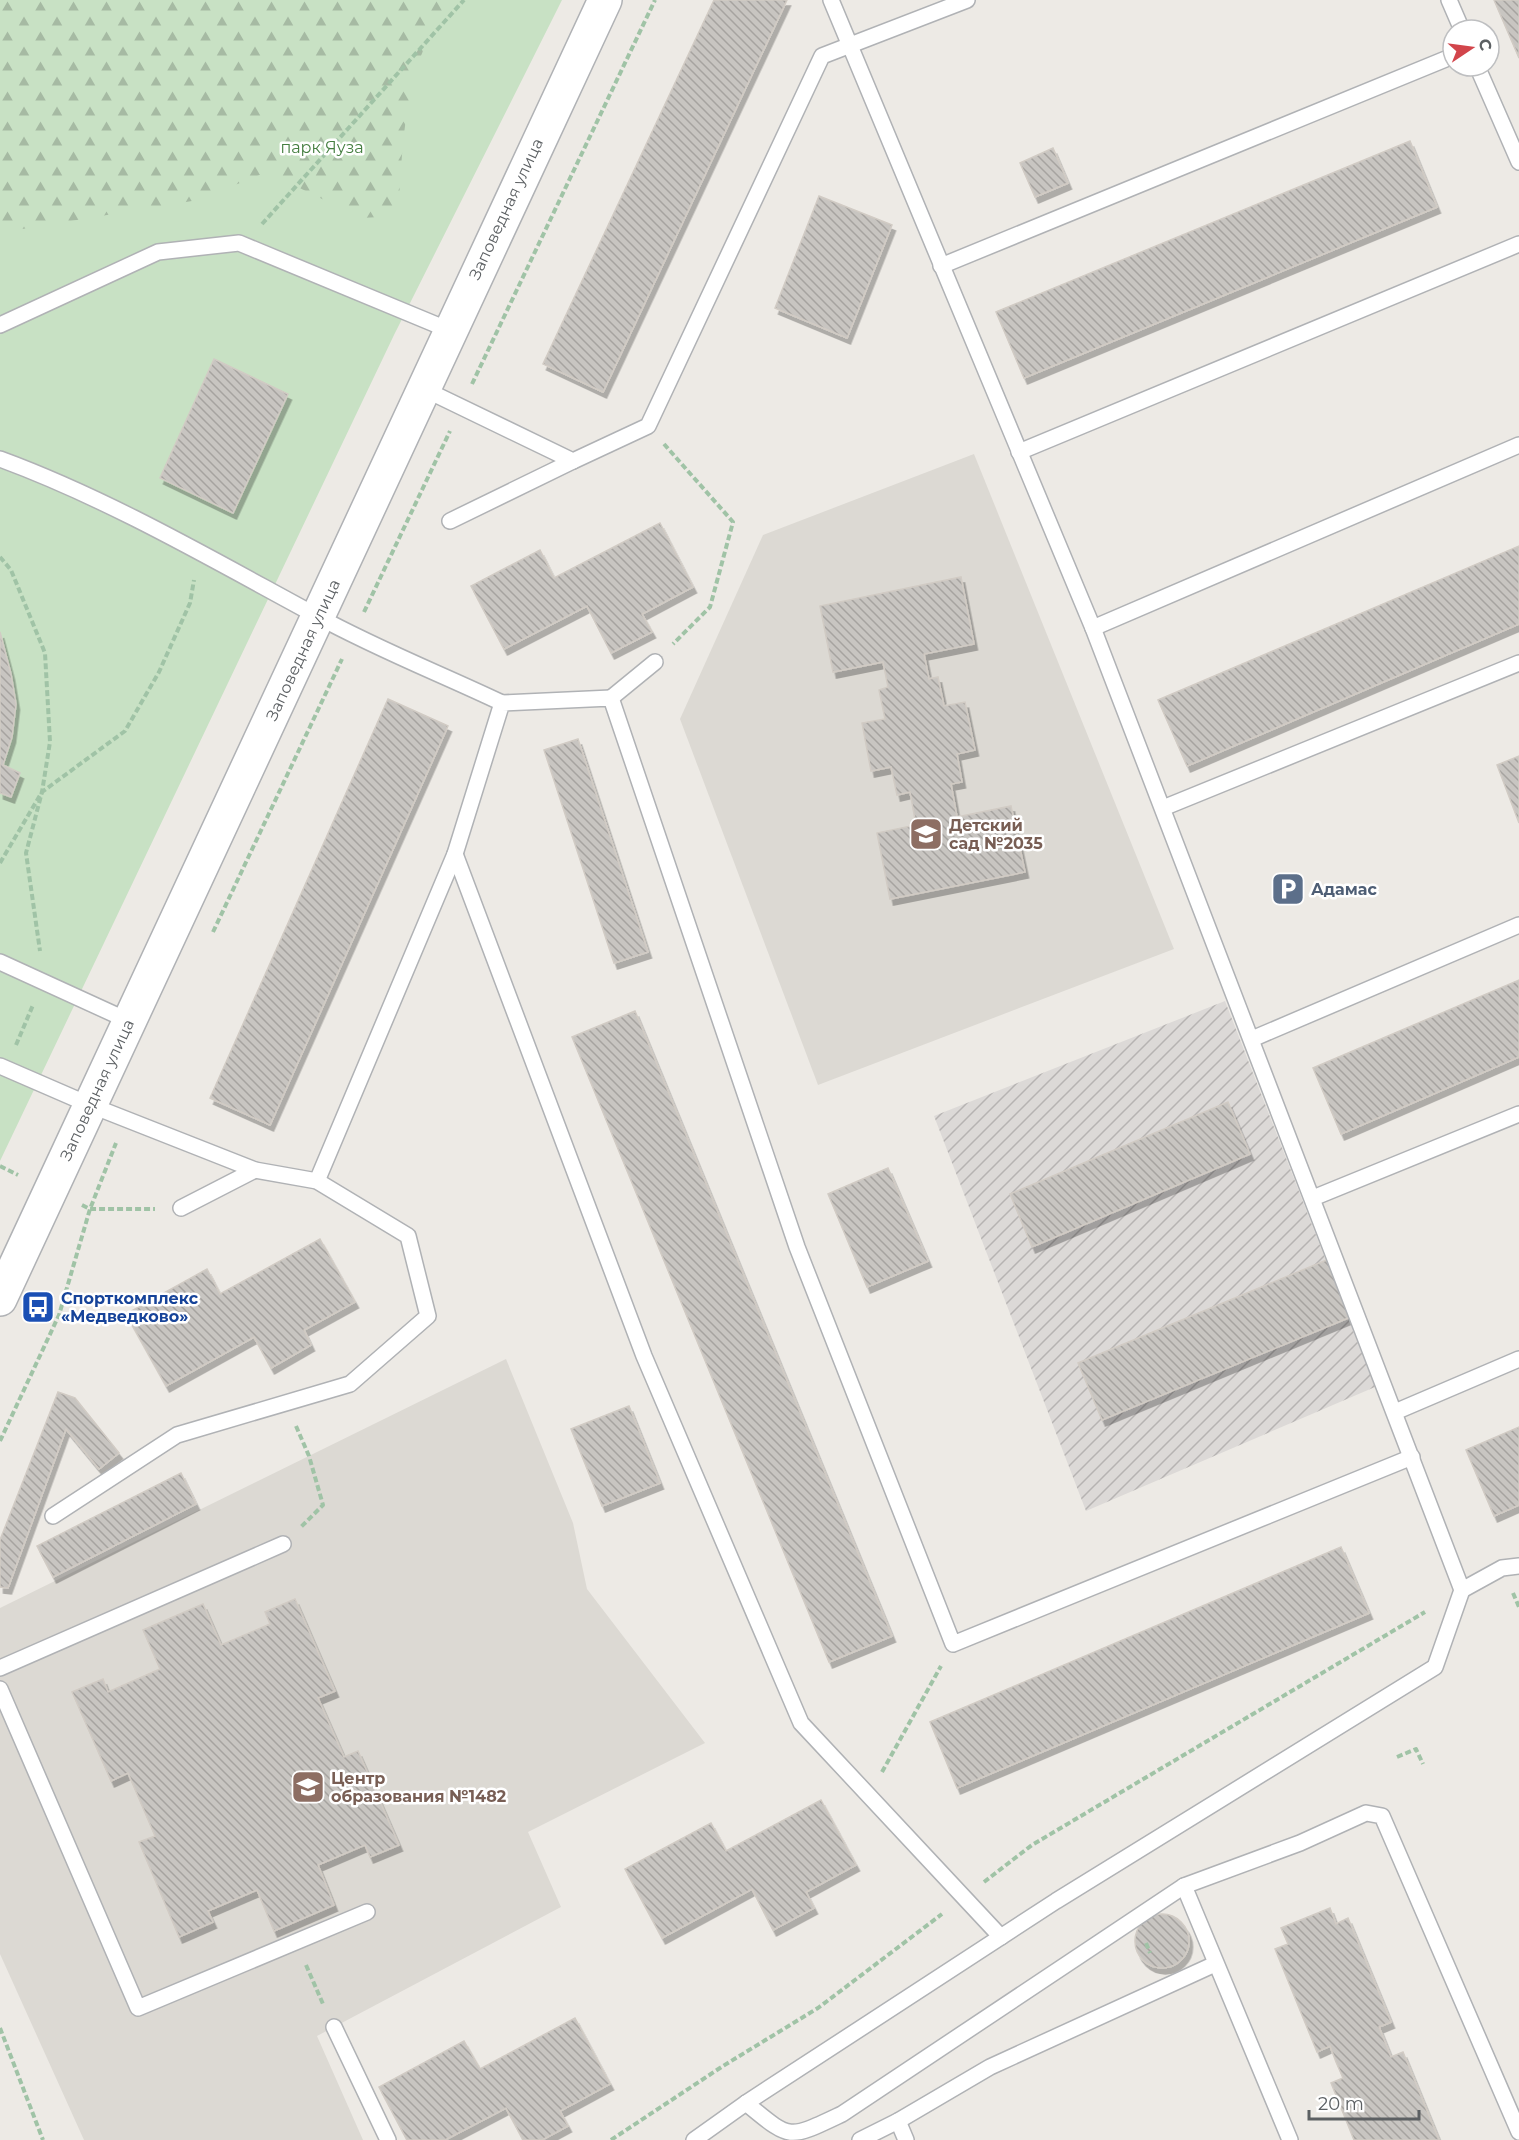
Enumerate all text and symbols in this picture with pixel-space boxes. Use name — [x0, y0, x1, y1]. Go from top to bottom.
north arrow — [1441, 18, 1501, 78]
text: С — [1475, 37, 1496, 53]
street label: Заповедная улица — [465, 135, 547, 283]
park label: парк Яуза — [280, 138, 364, 157]
street label: Заповедная улица — [262, 576, 344, 724]
school or university icon: Детский сад №2035 — [908, 816, 944, 852]
place label: Детский сад №2035 — [949, 816, 1043, 853]
parking icon: Адамас — [1270, 871, 1306, 907]
place label: Адамас — [1311, 880, 1377, 899]
street label: Заповедная улица — [56, 1016, 138, 1164]
bus stop icon: Спорткомплекс «Медведково» — [20, 1289, 56, 1325]
place label: Спорткомплекс «Медведково» — [61, 1289, 199, 1326]
school or university icon: Центр образования №1482 — [290, 1769, 326, 1805]
place label: Центр образования №1482 — [331, 1769, 506, 1806]
scale bar — [1309, 2083, 1418, 2121]
text: 20 m — [1318, 2093, 1364, 2115]

